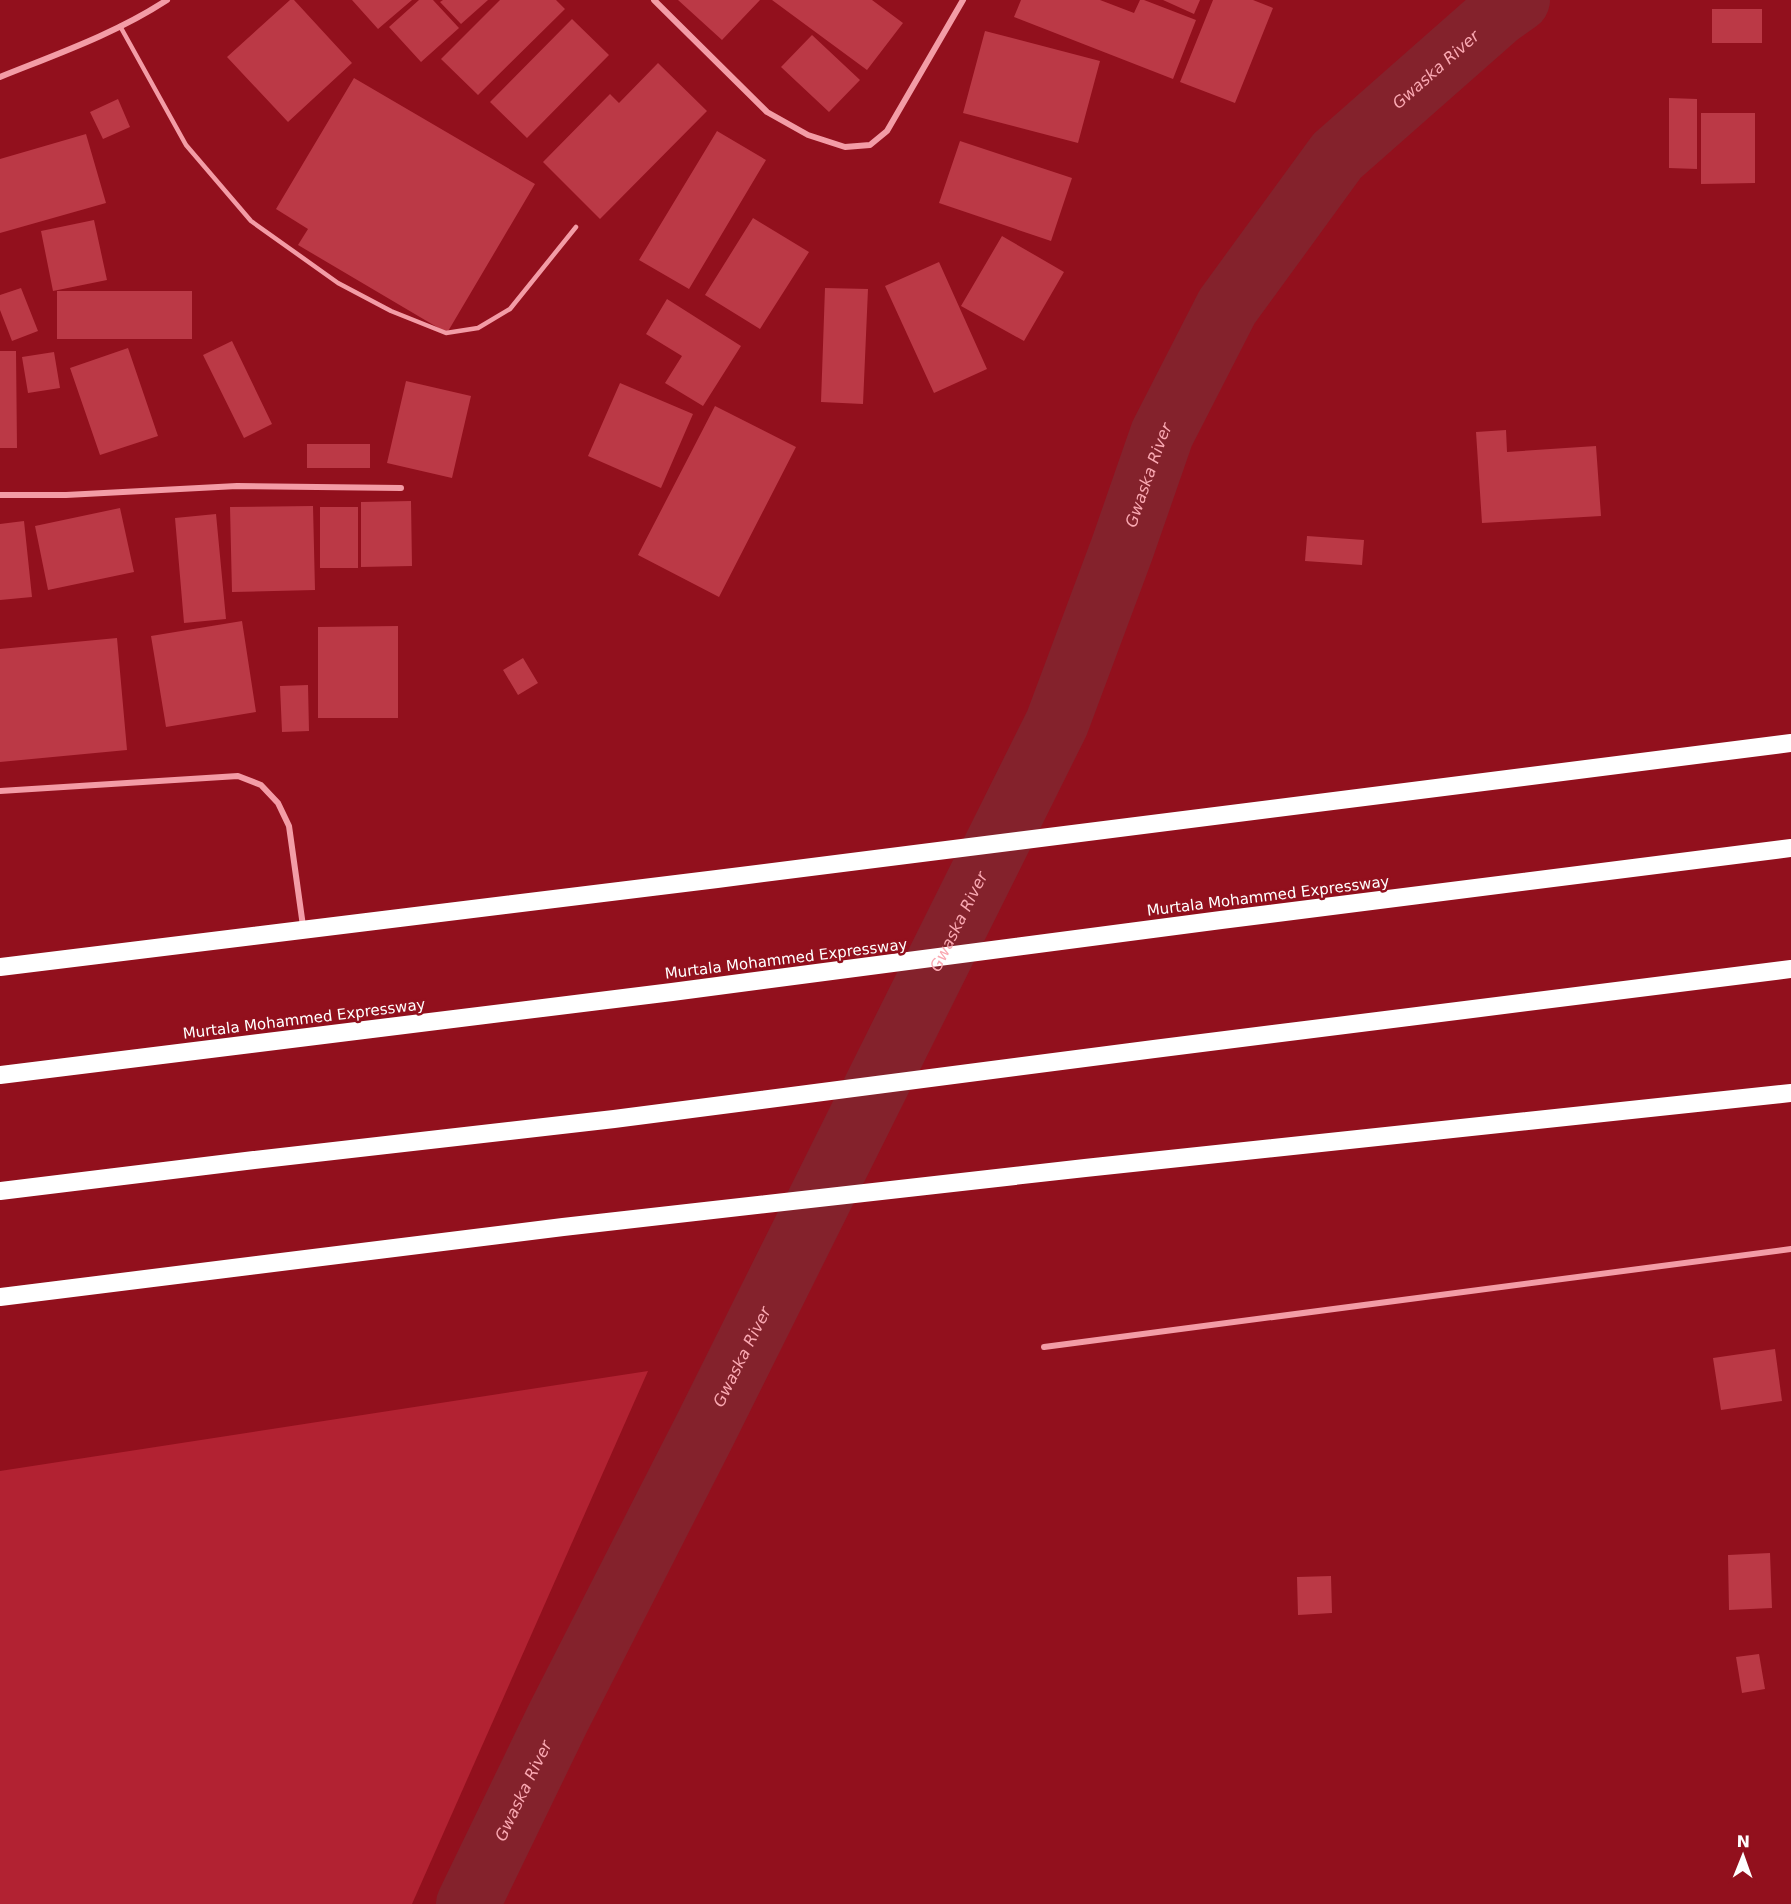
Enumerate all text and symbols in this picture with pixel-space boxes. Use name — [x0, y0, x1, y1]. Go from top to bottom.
water label: Gwaska River — [1389, 25, 1484, 113]
water label: Gwaska River — [1121, 418, 1177, 530]
water label: Gwaska River — [926, 867, 992, 975]
street label: Murtala Mohammed Expressway — [1146, 872, 1390, 920]
street label: Murtala Mohammed Expressway — [664, 935, 908, 983]
street label: Murtala Mohammed Expressway — [182, 995, 426, 1043]
water label: Gwaska River — [709, 1302, 775, 1410]
water label: Gwaska River — [491, 1736, 556, 1844]
north arrow — [1713, 1826, 1773, 1886]
text: N — [1736, 1832, 1750, 1851]

